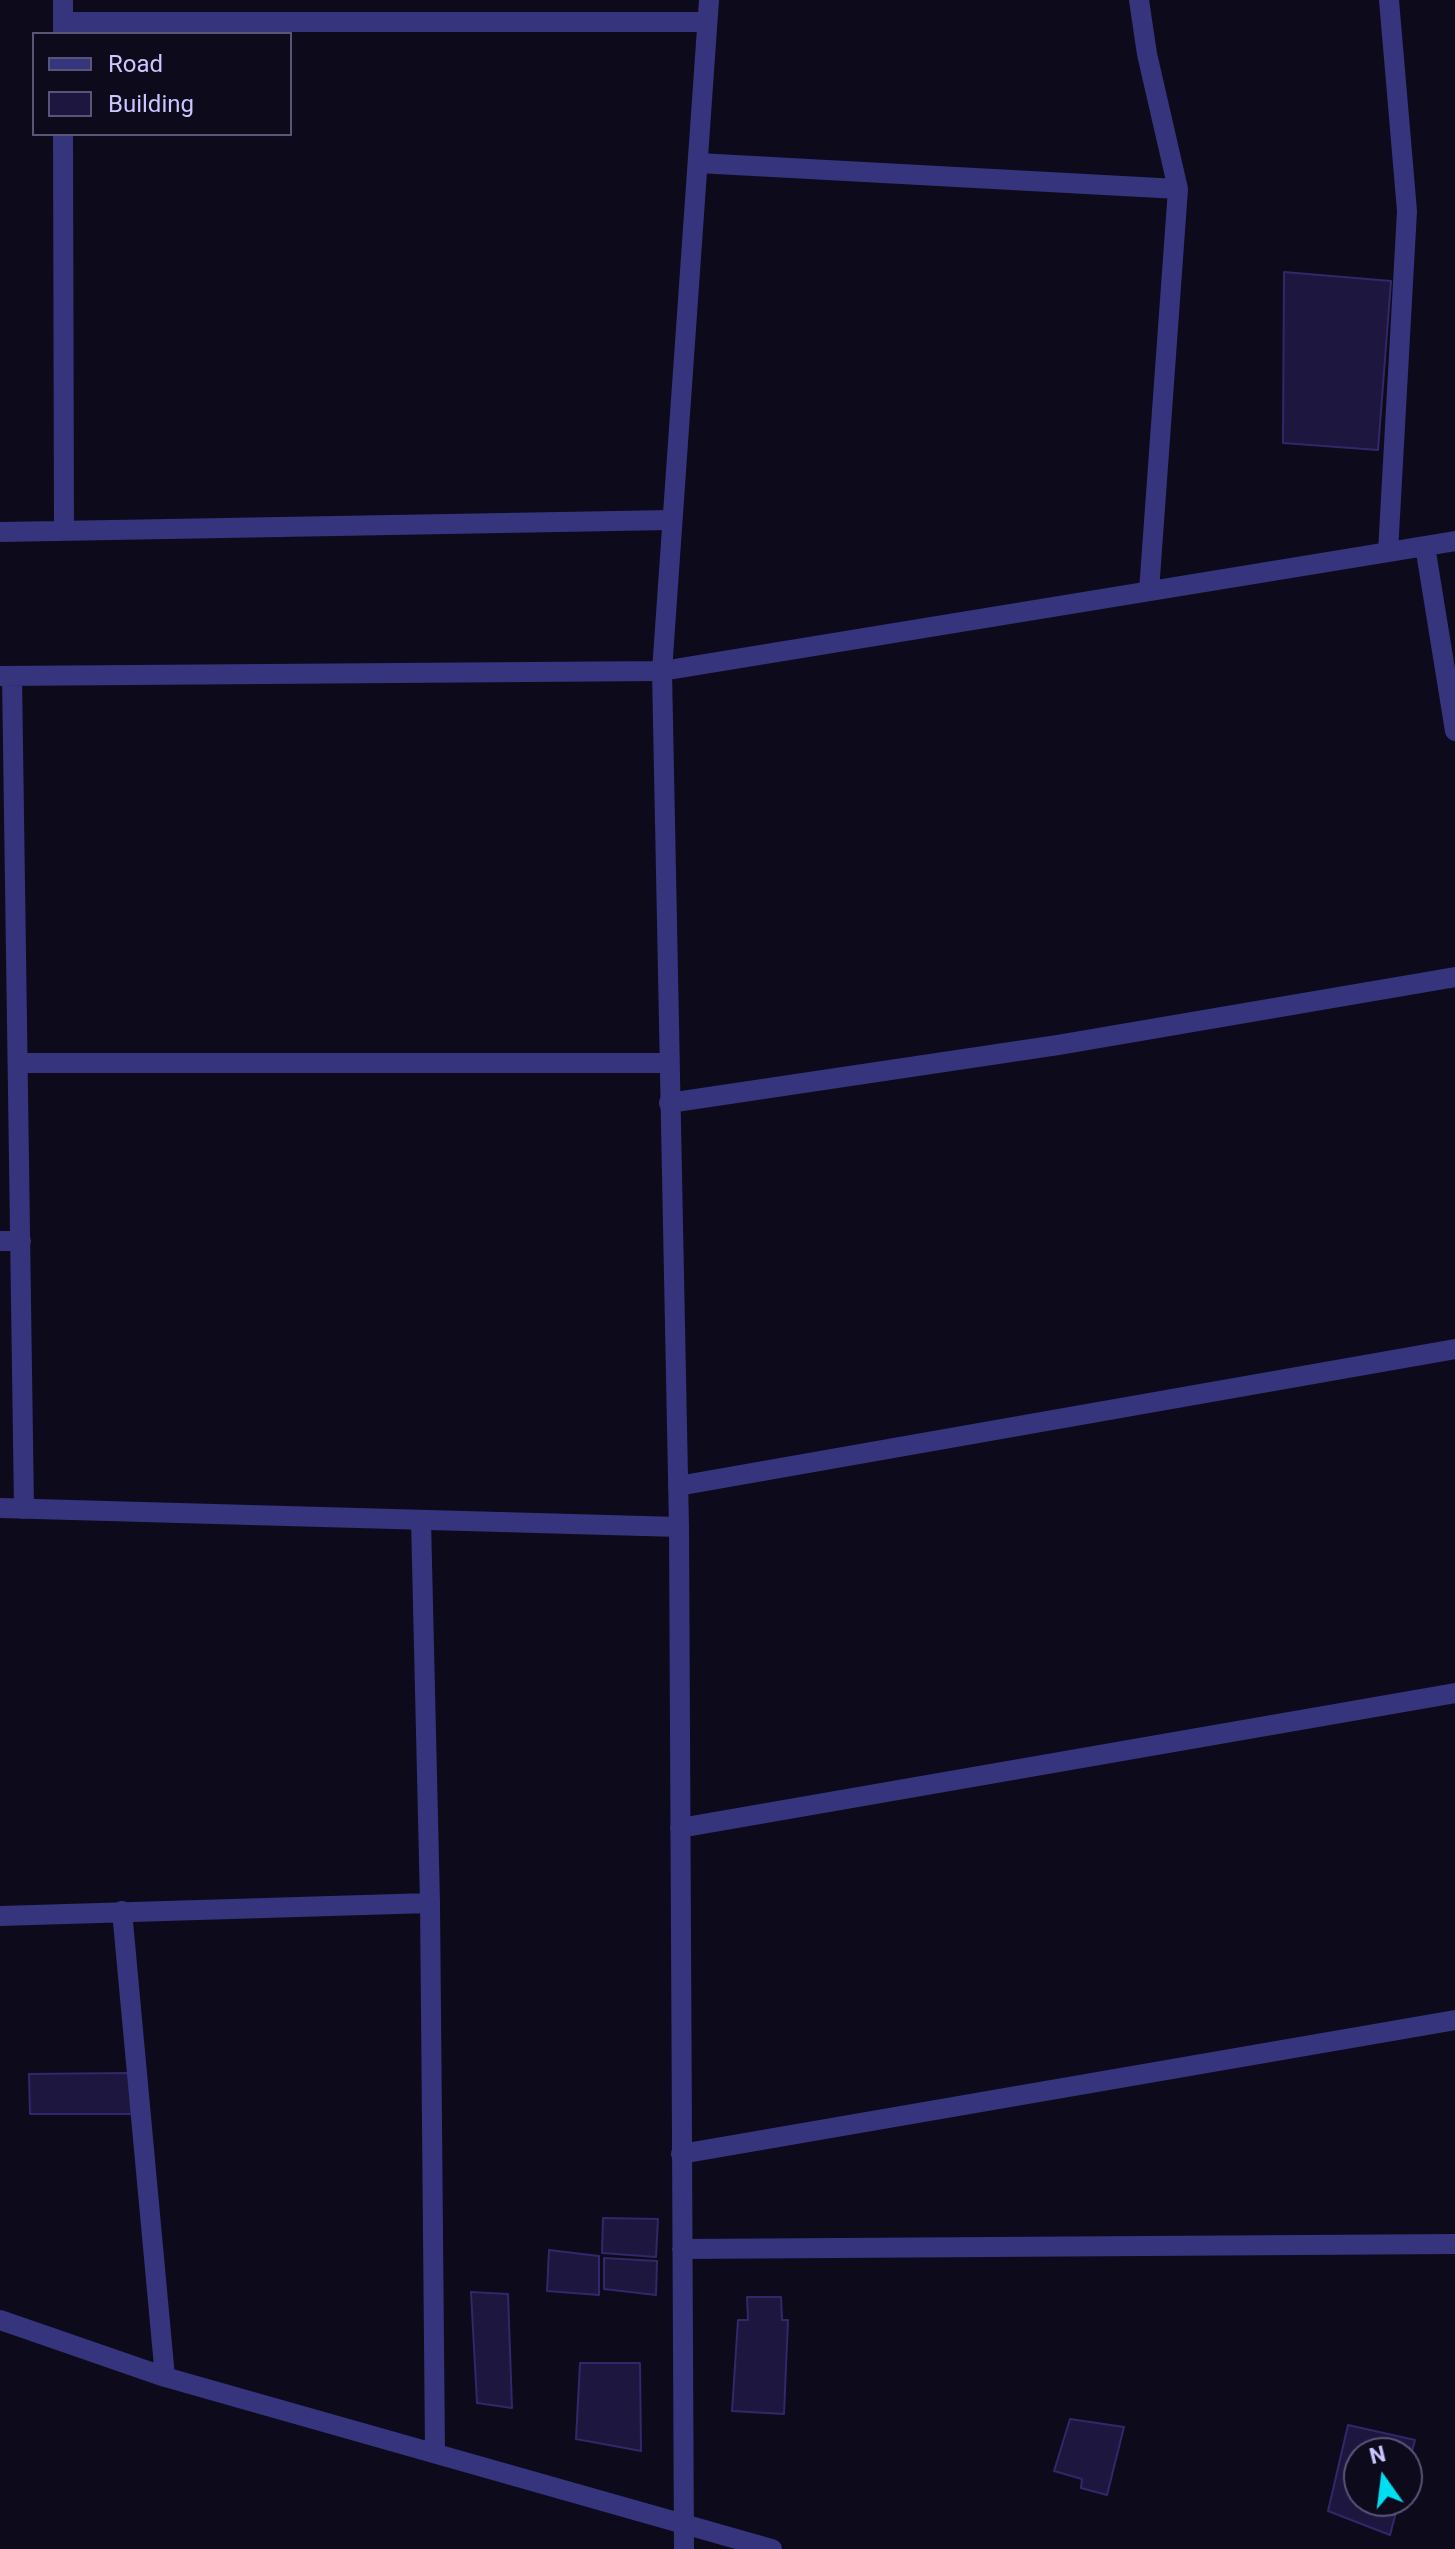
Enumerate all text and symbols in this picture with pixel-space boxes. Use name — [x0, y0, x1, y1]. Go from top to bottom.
legend — [32, 32, 292, 136]
text: Road — [108, 50, 163, 78]
text: Building — [108, 90, 194, 118]
north arrow — [1343, 2437, 1423, 2517]
text: N — [1367, 2441, 1388, 2469]

